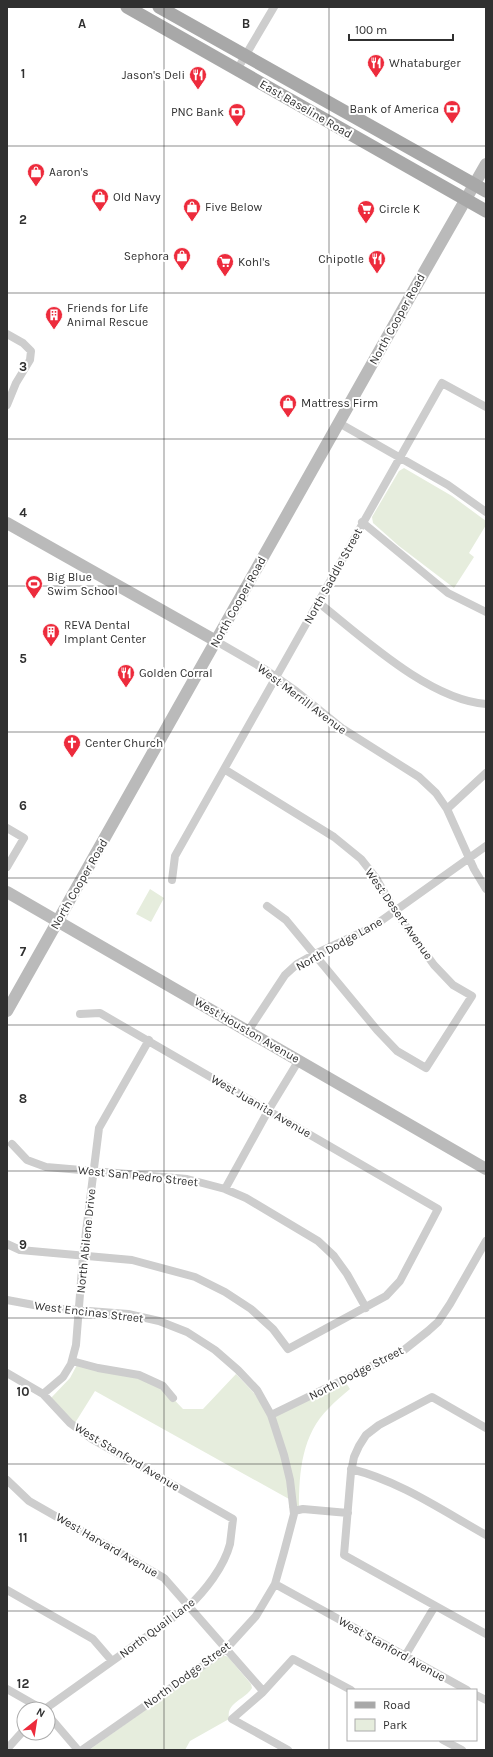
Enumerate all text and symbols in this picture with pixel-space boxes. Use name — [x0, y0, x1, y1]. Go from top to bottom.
text: A — [78, 16, 86, 31]
text: B — [242, 16, 250, 31]
scale bar — [349, 16, 453, 42]
text: 100 m — [355, 23, 387, 37]
restaurant icon: Whataburger — [366, 53, 386, 78]
place label: Whataburger — [389, 56, 461, 70]
restaurant icon: Jason's Deli — [188, 65, 208, 90]
text: 1 — [21, 66, 25, 81]
place label: Jason's Deli — [122, 68, 185, 82]
street label: East Baseline Road — [257, 77, 355, 141]
bank icon: Bank of America — [442, 99, 462, 124]
bank icon: PNC Bank — [227, 102, 247, 127]
place label: Bank of America — [350, 102, 439, 116]
place label: PNC Bank — [171, 105, 224, 119]
shop icon: Aaron's — [26, 162, 46, 187]
place label: Aaron's — [49, 165, 89, 179]
shop icon: Old Navy — [90, 187, 110, 212]
place label: Old Navy — [113, 190, 161, 204]
shop icon: Five Below — [182, 197, 202, 222]
supermarket icon: Circle K — [356, 199, 376, 224]
place label: Five Below — [205, 200, 262, 214]
place label: Circle K — [379, 202, 421, 216]
text: 2 — [19, 212, 27, 227]
shop icon: Sephora — [172, 246, 192, 271]
place label: Sephora — [124, 249, 169, 263]
restaurant icon: Chipotle — [367, 249, 387, 274]
supermarket icon: Kohl's — [215, 252, 235, 277]
place label: Chipotle — [318, 252, 364, 266]
place label: Kohl's — [238, 255, 270, 269]
street label: North Cooper Road — [366, 271, 428, 367]
place label: Friends for Life Animal Rescue — [67, 301, 148, 329]
building icon: Friends for Life Animal Rescue — [44, 305, 64, 330]
text: 3 — [19, 359, 27, 374]
shop icon: Mattress Firm — [278, 393, 298, 418]
place label: Mattress Firm — [301, 396, 378, 410]
text: 4 — [19, 505, 27, 520]
street label: North Saddle Street — [301, 525, 365, 626]
street label: North Cooper Road — [207, 554, 269, 650]
place label: Big Blue Swim School — [47, 570, 118, 598]
sports icon: Big Blue Swim School — [24, 574, 44, 599]
place label: REVA Dental Implant Center — [64, 618, 147, 646]
building icon: REVA Dental Implant Center — [41, 622, 61, 647]
text: 5 — [19, 651, 27, 666]
street label: West Merrill Avenue — [255, 661, 349, 737]
restaurant icon: Golden Corral — [116, 663, 136, 688]
place label: Golden Corral — [139, 666, 213, 680]
church icon: Center Church — [62, 733, 82, 758]
place label: Center Church — [85, 736, 163, 750]
text: 6 — [19, 798, 27, 813]
street label: North Cooper Road — [47, 836, 111, 932]
street label: West Desert Avenue — [362, 866, 436, 962]
street label: North Dodge Lane — [293, 914, 385, 974]
text: 7 — [20, 944, 27, 959]
street label: West Houston Avenue — [192, 994, 302, 1066]
street label: West Juanita Avenue — [208, 1072, 314, 1140]
text: 8 — [19, 1091, 27, 1106]
street label: West San Pedro Street — [77, 1163, 199, 1189]
street label: North Abilene Drive — [74, 1188, 98, 1294]
text: 9 — [19, 1237, 27, 1252]
street label: West Encinas Street — [34, 1298, 145, 1326]
street label: North Dodge Street — [306, 1343, 406, 1403]
text: 10 — [17, 1384, 29, 1399]
street label: West Stanford Avenue — [72, 1420, 182, 1494]
street label: West Harvard Avenue — [53, 1510, 161, 1580]
text: 11 — [18, 1530, 28, 1545]
street label: North Quail Lane — [117, 1595, 197, 1661]
street label: West Stanford Avenue — [336, 1614, 448, 1684]
street label: North Dodge Street — [141, 1638, 234, 1711]
text: 12 — [17, 1676, 29, 1691]
legend — [347, 1689, 477, 1741]
text: Road — [383, 1698, 411, 1712]
north arrow — [16, 1701, 56, 1741]
text: N — [34, 1705, 47, 1720]
text: Park — [383, 1718, 408, 1732]

